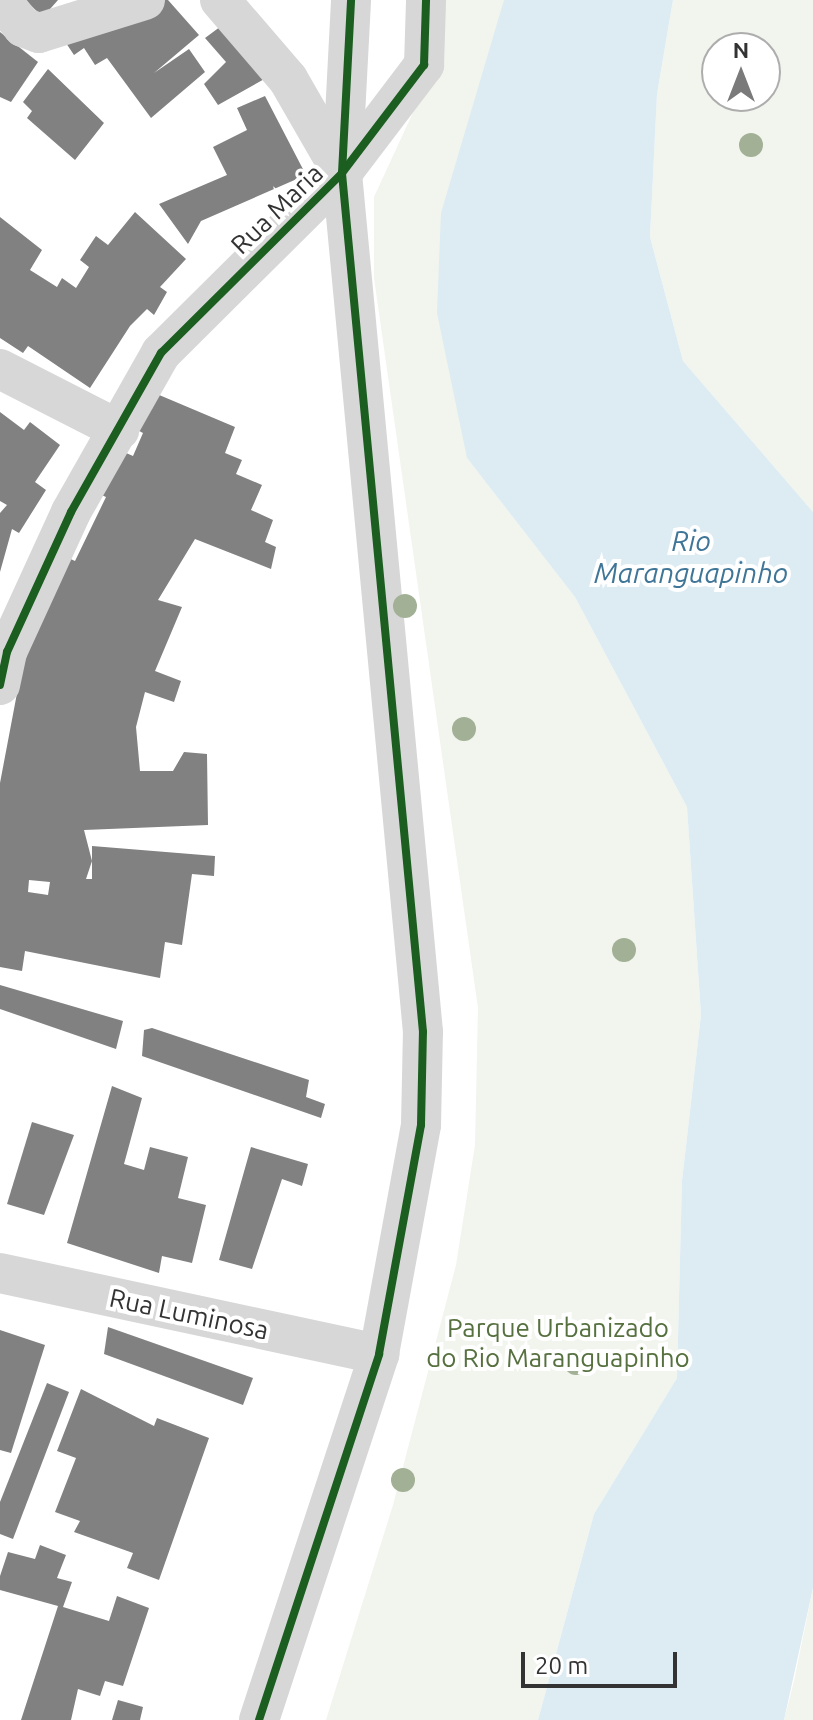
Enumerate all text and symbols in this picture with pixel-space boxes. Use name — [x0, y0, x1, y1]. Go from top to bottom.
north arrow — [701, 32, 781, 112]
text: N — [733, 37, 749, 62]
street label: Rua Maria — [224, 158, 330, 260]
water label: Rio Maranguapinho — [594, 524, 788, 590]
street label: Rua Luminosa — [107, 1282, 271, 1346]
park label: Parque Urbanizado do Rio Maranguapinho — [426, 1312, 690, 1374]
scale bar — [525, 1636, 681, 1686]
text: 20 m — [535, 1652, 588, 1679]

